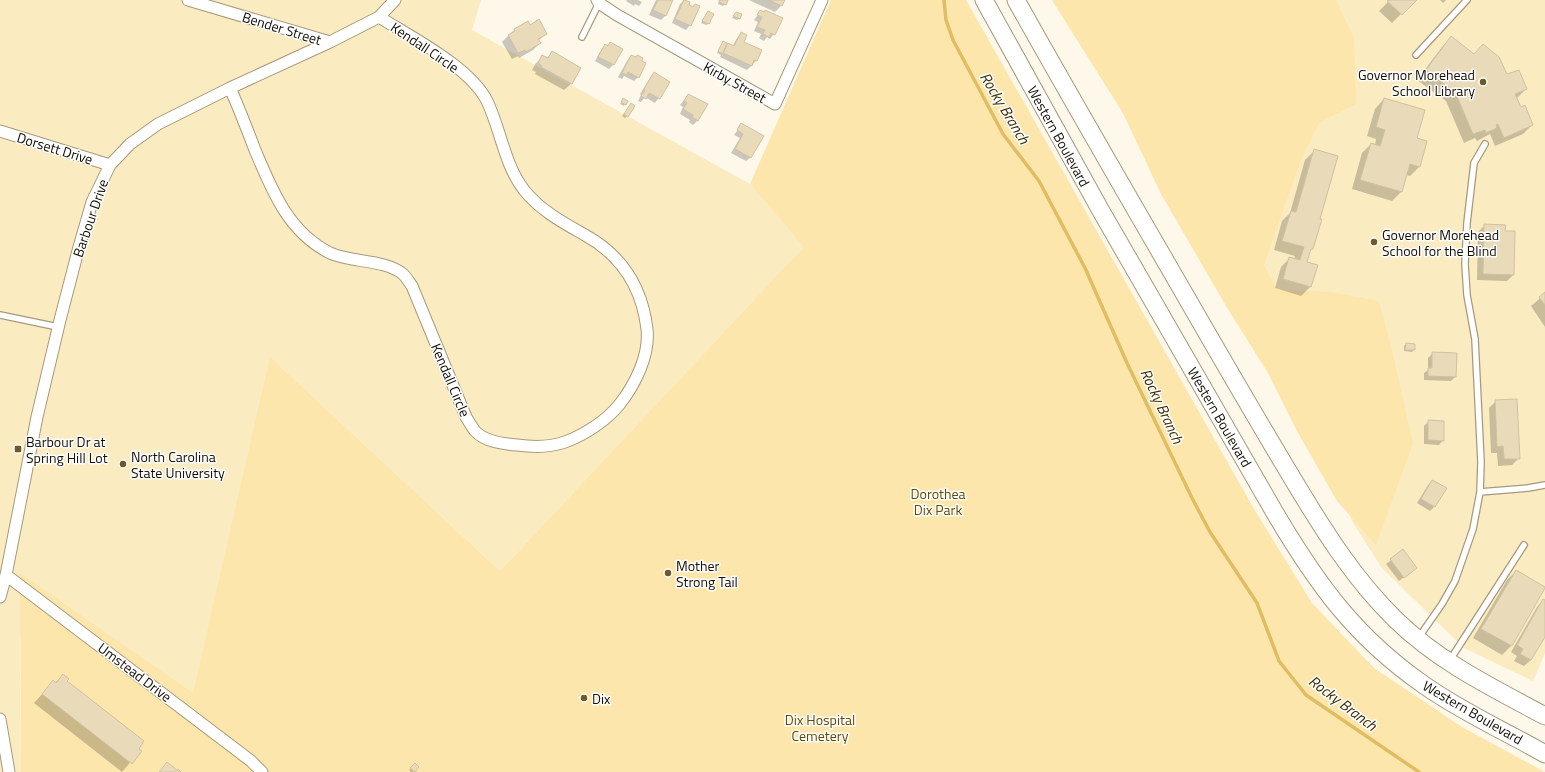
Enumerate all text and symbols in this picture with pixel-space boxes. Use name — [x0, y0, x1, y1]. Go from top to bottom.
street label: Bender Street — [240, 6, 324, 50]
street label: Kendall Circle — [387, 16, 463, 78]
street label: Kirby Street — [700, 56, 770, 108]
place label: Governor Morehead School Library — [1358, 64, 1475, 101]
water label: Rocky Branch — [974, 68, 1036, 149]
marker: Governor Morehead School Library — [1478, 77, 1488, 87]
street label: Western Boulevard — [1023, 82, 1095, 190]
street label: Dorsett Drive — [14, 127, 96, 169]
street label: Barbour Drive — [67, 176, 113, 260]
place label: Governor Morehead School for the Blind — [1382, 224, 1499, 261]
marker: Governor Morehead School for the Blind — [1369, 237, 1379, 247]
street label: Kendall Circle — [426, 340, 476, 420]
street label: Western Boulevard — [1183, 363, 1257, 471]
water label: Rocky Branch — [1135, 365, 1190, 448]
place label: Barbour Dr at Spring Hill Lot — [26, 431, 108, 468]
marker: Barbour Dr at Spring Hill Lot — [13, 444, 23, 454]
place label: North Carolina State University — [131, 446, 225, 483]
marker: North Carolina State University — [118, 459, 128, 469]
park label: Dorothea Dix Park — [911, 483, 965, 520]
place label: Mother Strong Tail — [676, 555, 738, 592]
marker: Mother Strong Tail — [663, 568, 673, 578]
street label: Umstead Drive — [94, 637, 176, 707]
water label: Rocky Branch — [1304, 670, 1382, 737]
street label: Western Boulevard — [1419, 675, 1527, 749]
place label: Dix — [592, 688, 611, 709]
marker: Dix — [579, 693, 589, 703]
park label: Dix Hospital Cemetery — [785, 709, 855, 746]

